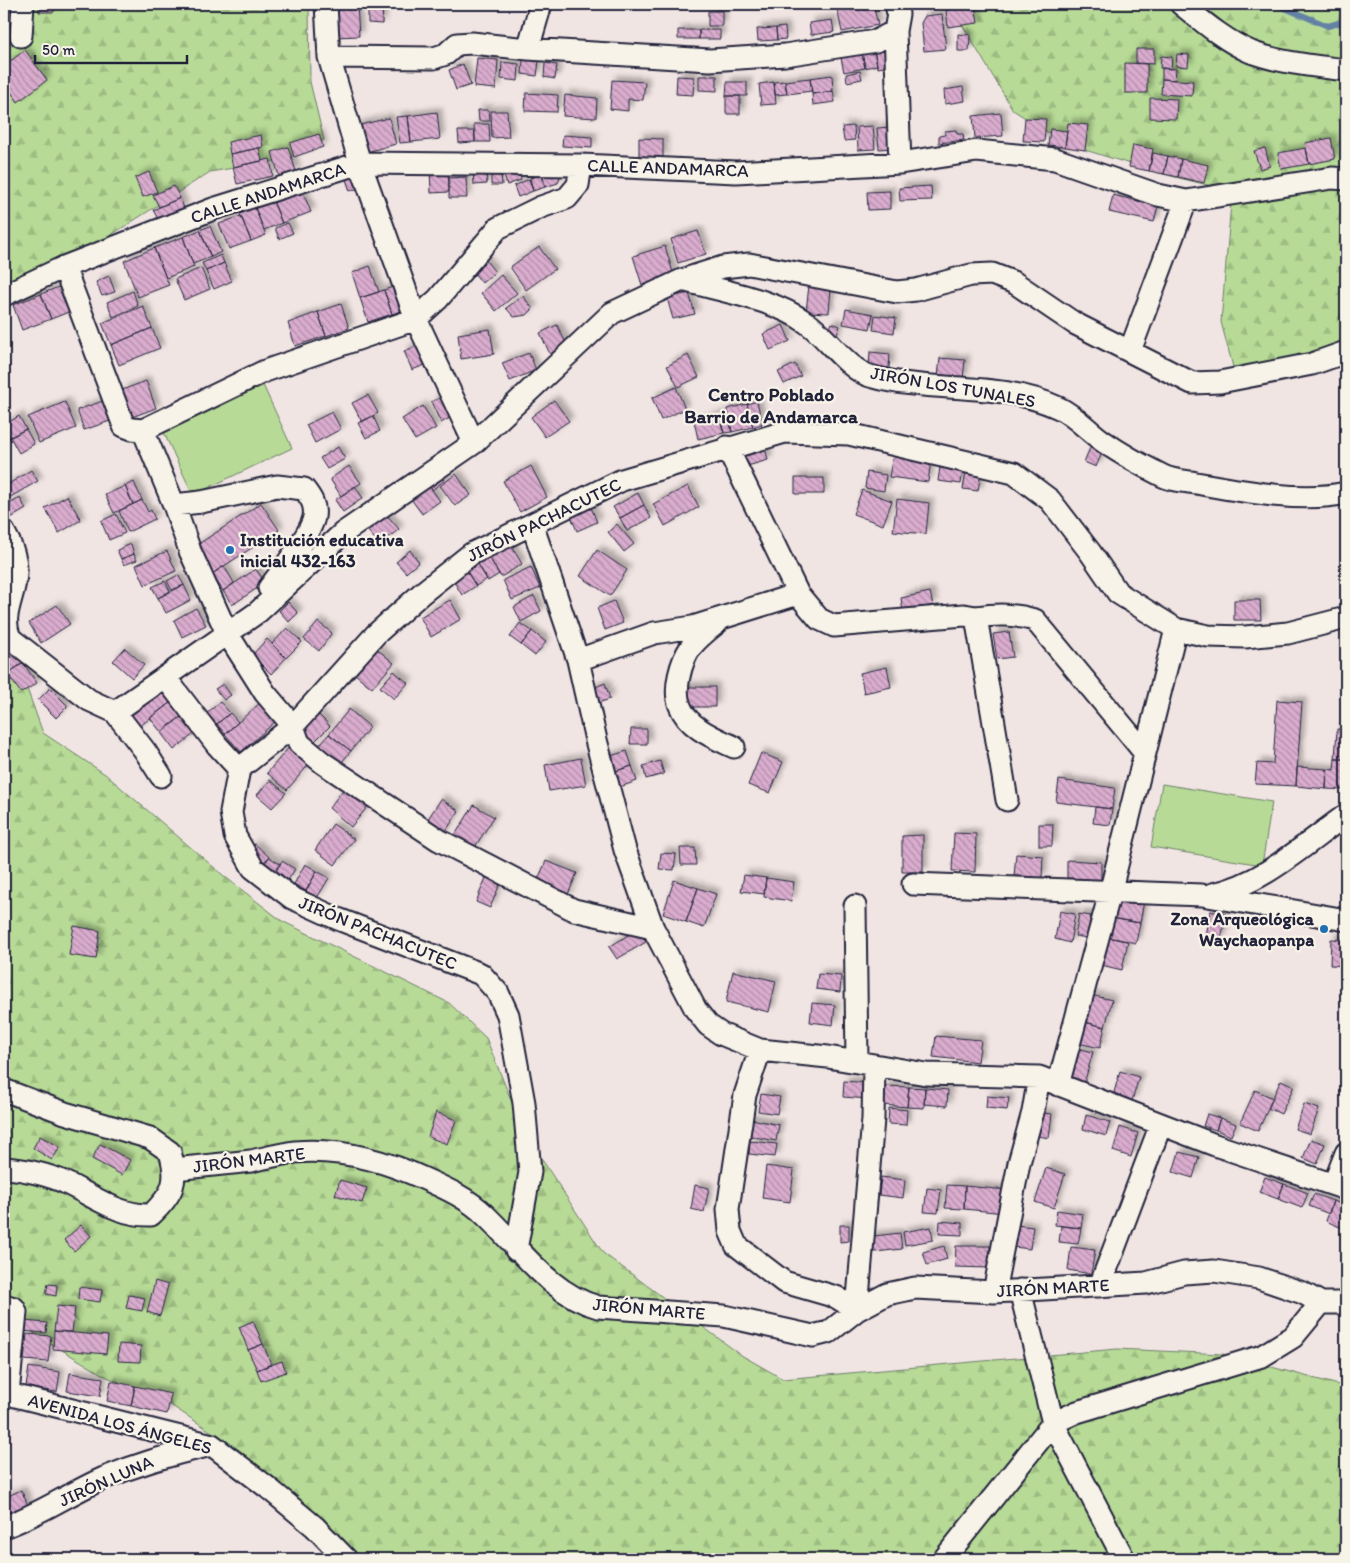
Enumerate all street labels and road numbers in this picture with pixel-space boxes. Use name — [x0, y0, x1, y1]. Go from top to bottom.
street label: CALLE ANDAMARCA — [587, 154, 750, 182]
street label: CALLE ANDAMARCA — [188, 157, 349, 228]
street label: JIRÓN LOS TUNALES — [869, 362, 1037, 412]
street label: JIRÓN PACHACUTEC — [463, 473, 625, 567]
street label: JIRÓN PACHACUTEC — [296, 891, 460, 975]
street label: JIRÓN MARTE — [192, 1142, 306, 1178]
street label: JIRÓN MARTE — [996, 1274, 1110, 1302]
street label: JIRÓN MARTE — [592, 1293, 706, 1325]
street label: AVENIDA LOS ÁNGELES — [26, 1389, 214, 1459]
street label: JIRÓN LUNA — [56, 1450, 157, 1512]

